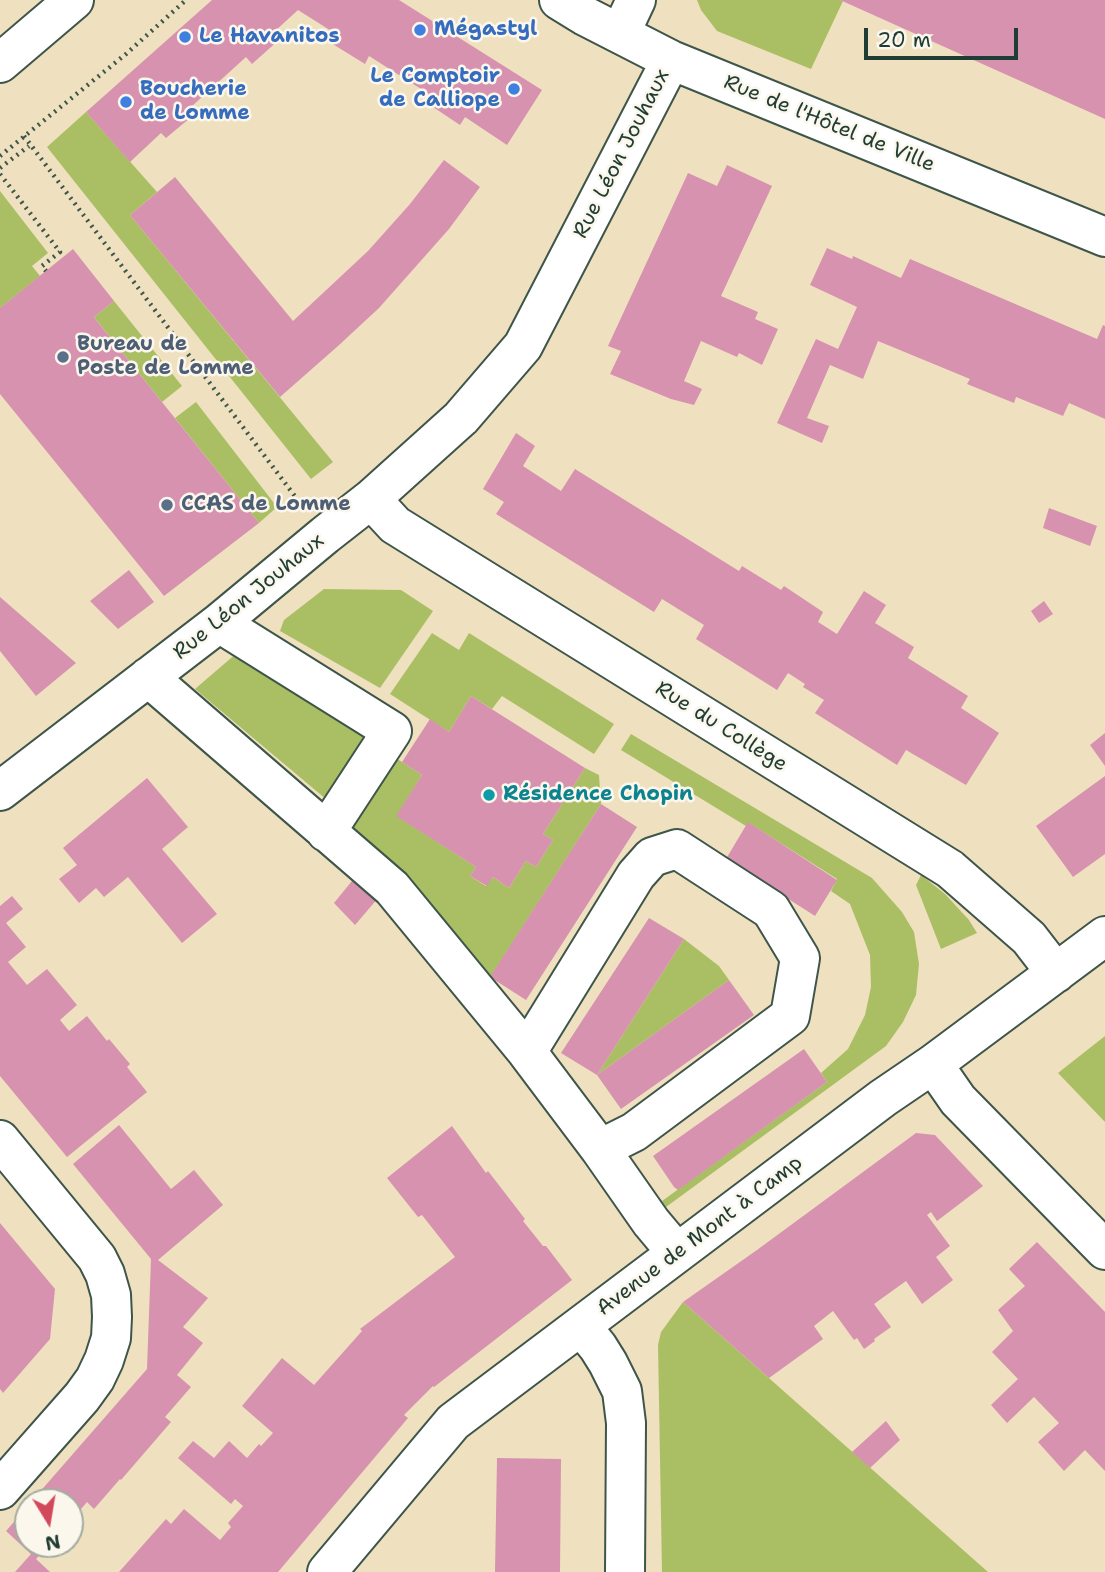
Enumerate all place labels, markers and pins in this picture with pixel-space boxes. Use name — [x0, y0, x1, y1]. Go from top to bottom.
place label: Mégastyl — [434, 17, 537, 43]
marker: Mégastyl — [412, 22, 428, 38]
place label: Le Havanitos — [199, 24, 340, 50]
marker: Le Havanitos — [177, 29, 193, 45]
place label: Le Comptoir de Calliope — [370, 64, 500, 114]
place label: Boucherie de Lomme — [140, 77, 250, 127]
marker: Le Comptoir de Calliope — [506, 81, 522, 97]
marker: Boucherie de Lomme — [118, 94, 134, 110]
place label: Bureau de Poste de Lomme — [77, 332, 254, 382]
marker: Bureau de Poste de Lomme — [55, 349, 71, 365]
place label: CCAS de Lomme — [181, 492, 351, 518]
marker: CCAS de Lomme — [159, 497, 175, 513]
place label: Résidence Chopin — [503, 782, 693, 808]
marker: Résidence Chopin — [481, 787, 497, 803]

